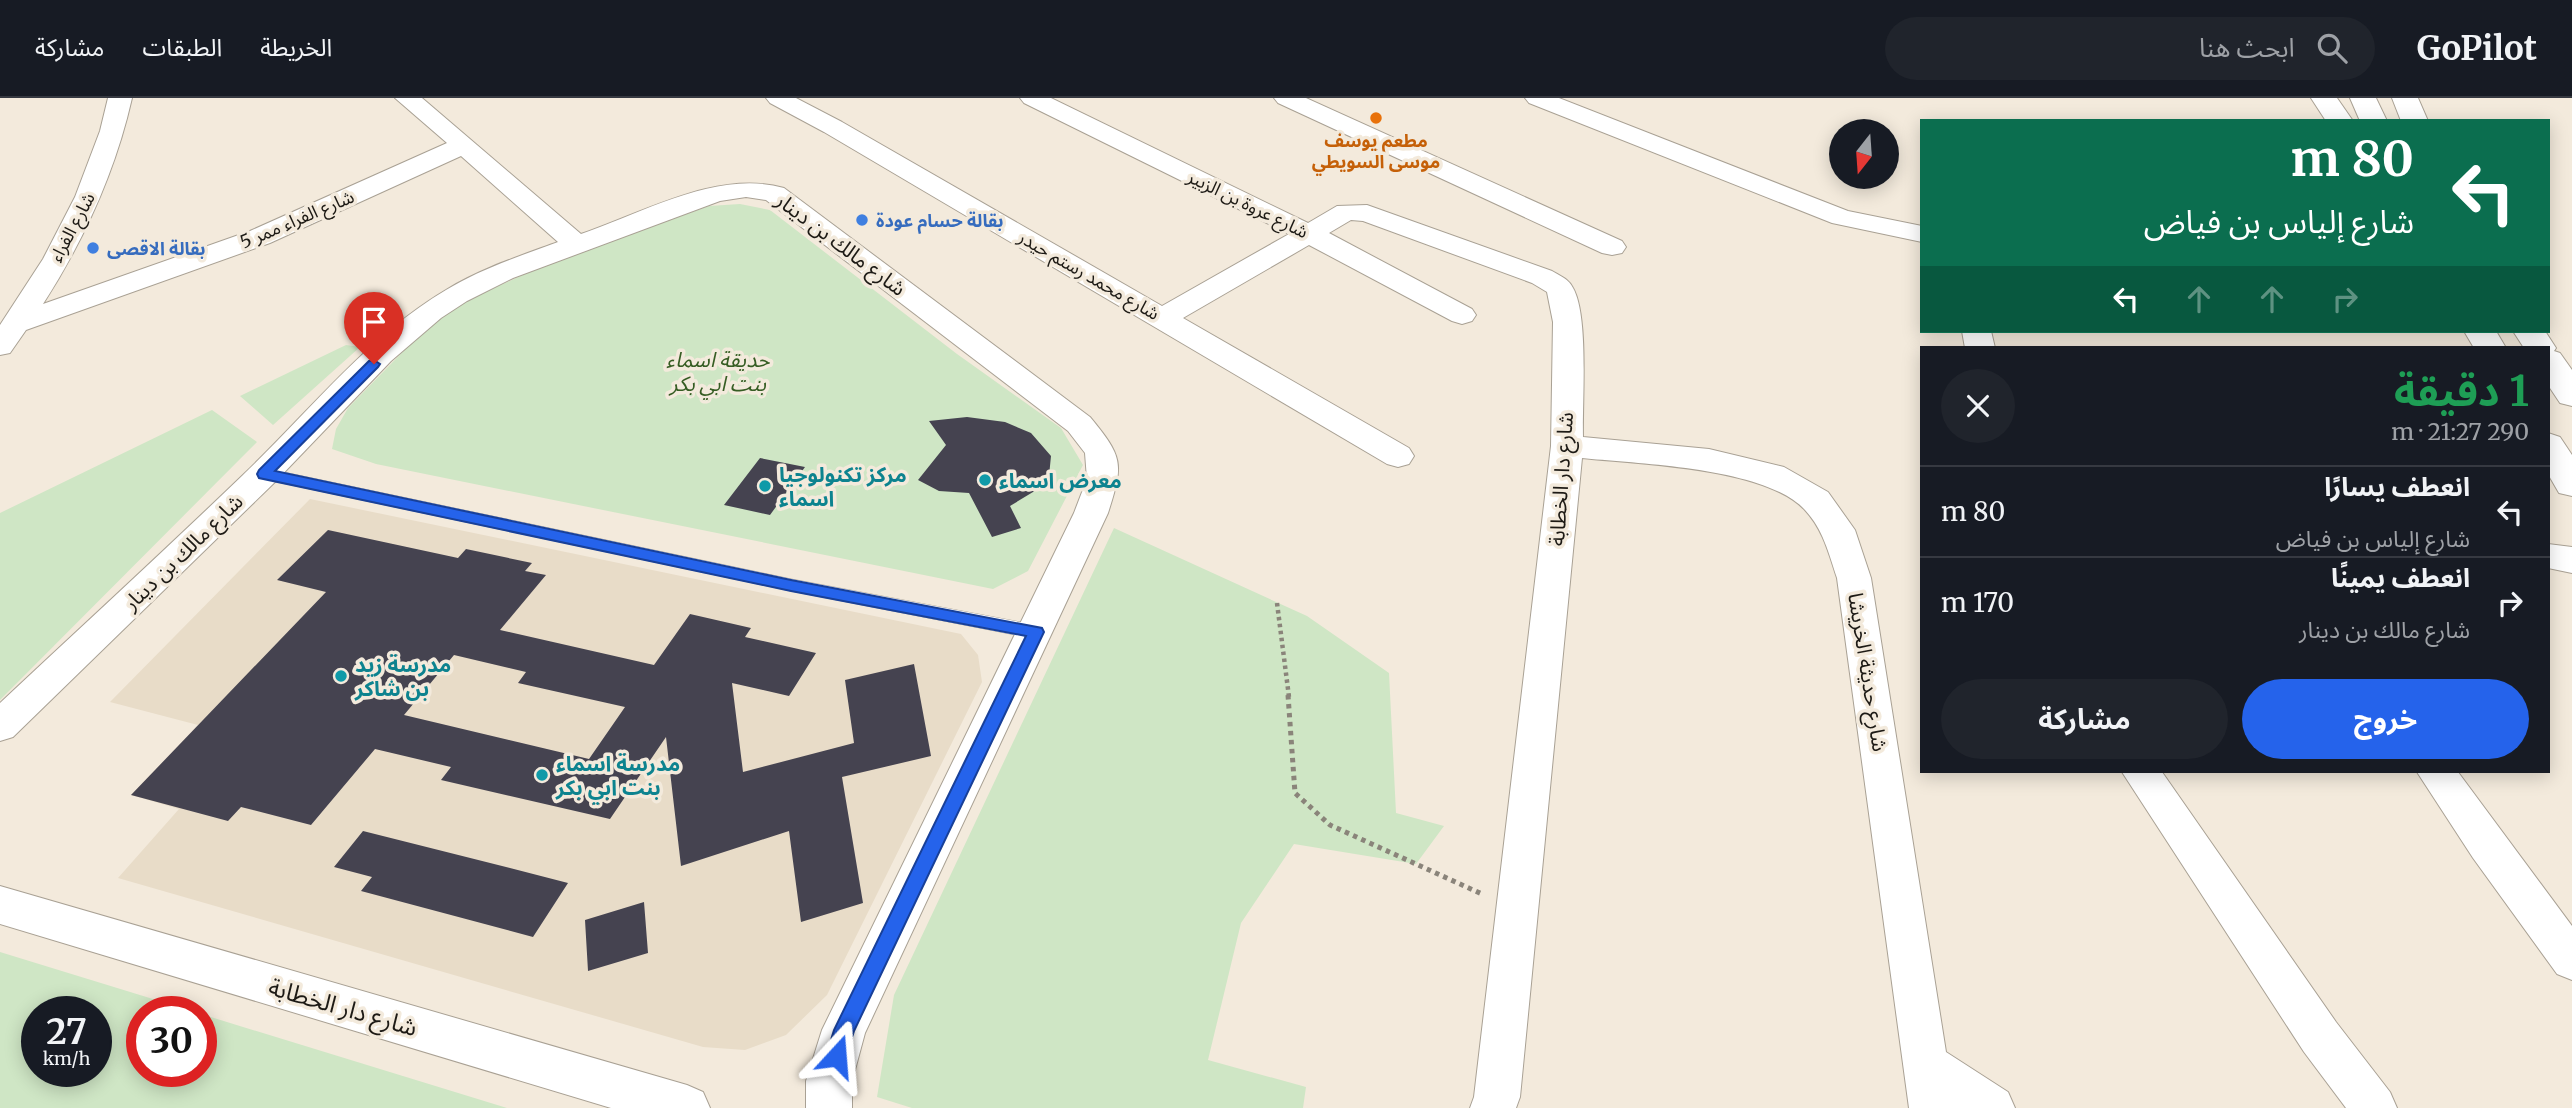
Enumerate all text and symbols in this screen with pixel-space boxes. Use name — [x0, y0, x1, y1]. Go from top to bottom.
search box — [1885, 17, 2375, 80]
text: GoPilot — [2417, 28, 2537, 69]
icon: search — [2313, 29, 2351, 67]
text: ابحث هنا — [2199, 31, 2295, 64]
text: مشاركة — [35, 32, 104, 63]
text: الطبقات — [142, 32, 222, 63]
text: الخريطة — [260, 32, 332, 63]
marker: مطعم يوسف موسى السويطي — [1368, 110, 1384, 126]
north arrow — [1829, 119, 1899, 189]
map controls — [1829, 119, 1899, 189]
text: 80 m — [2291, 128, 2414, 189]
place label: مطعم يوسف موسى السويطي — [1312, 129, 1440, 176]
icon: left — [2438, 147, 2529, 238]
street label: شارع عروة بن الزبير — [1182, 164, 1312, 246]
street label: شارع الفراء ممر 5 — [237, 185, 359, 256]
street label: شارع مالك بن دينار — [769, 186, 911, 303]
street label: شارع الفراء — [44, 188, 103, 267]
text: شارع إلياس بن فياض — [2144, 202, 2414, 242]
place label: بقالة حسام عودة — [876, 209, 1003, 234]
marker: بقالة حسام عودة — [854, 212, 870, 228]
street label: شارع محمد رستم حيدر — [1012, 225, 1164, 327]
place label: بقالة الاقصى — [107, 237, 205, 260]
marker: بقالة الاقصى — [85, 240, 101, 256]
icon: left — [2107, 280, 2145, 318]
icon: ahead — [2180, 280, 2218, 318]
icon: ahead — [2253, 280, 2291, 318]
icon: right — [2326, 280, 2364, 318]
pin — [344, 292, 404, 364]
icon: arrive — [355, 303, 393, 341]
park label: حديقة اسماء بنت ابي بكر — [666, 346, 770, 399]
text: 1 دقيقة — [2394, 365, 2529, 417]
button: close — [1941, 369, 2015, 443]
street label: شارع دار الخطابة — [1543, 411, 1581, 547]
text: 290 m · 21:27 — [2391, 417, 2529, 446]
place label: مركز تكنولوجيا اسماء — [779, 461, 907, 512]
place label: معرض اسماء — [999, 467, 1122, 494]
text: انعطف يسارًا — [2324, 470, 2470, 503]
marker: معرض اسماء — [977, 472, 993, 488]
marker: مركز تكنولوجيا اسماء — [757, 478, 773, 494]
street label: شارع مالك بن دينار — [117, 488, 250, 618]
icon: left — [2491, 493, 2529, 531]
text: 80 m — [1941, 495, 2005, 528]
text: شارع إلياس بن فياض — [2276, 524, 2470, 553]
text: انعطف يمينًا — [2331, 561, 2470, 594]
icon: right — [2491, 584, 2529, 622]
text: 170 m — [1941, 586, 2014, 619]
street label: شارع حديثة الخريشا — [1840, 591, 1894, 754]
text: شارع مالك بن دينار — [2299, 615, 2470, 644]
place label: مدرسة زيد بن شاكر — [354, 651, 451, 702]
marker: مدرسة زيد بن شاكر — [333, 668, 349, 684]
button: مشاركة — [1941, 679, 2228, 759]
button: خروج — [2242, 679, 2529, 759]
place label: مدرسة اسماء بنت ابي بكر — [555, 750, 680, 804]
marker: مدرسة اسماء بنت ابي بكر — [534, 767, 550, 783]
street label: شارع دار الخطابة — [264, 971, 421, 1045]
speed limit sign: 30 — [126, 996, 217, 1087]
text: 27 — [46, 1010, 87, 1054]
position arrow — [800, 1019, 874, 1093]
text: km/h — [43, 1047, 90, 1070]

